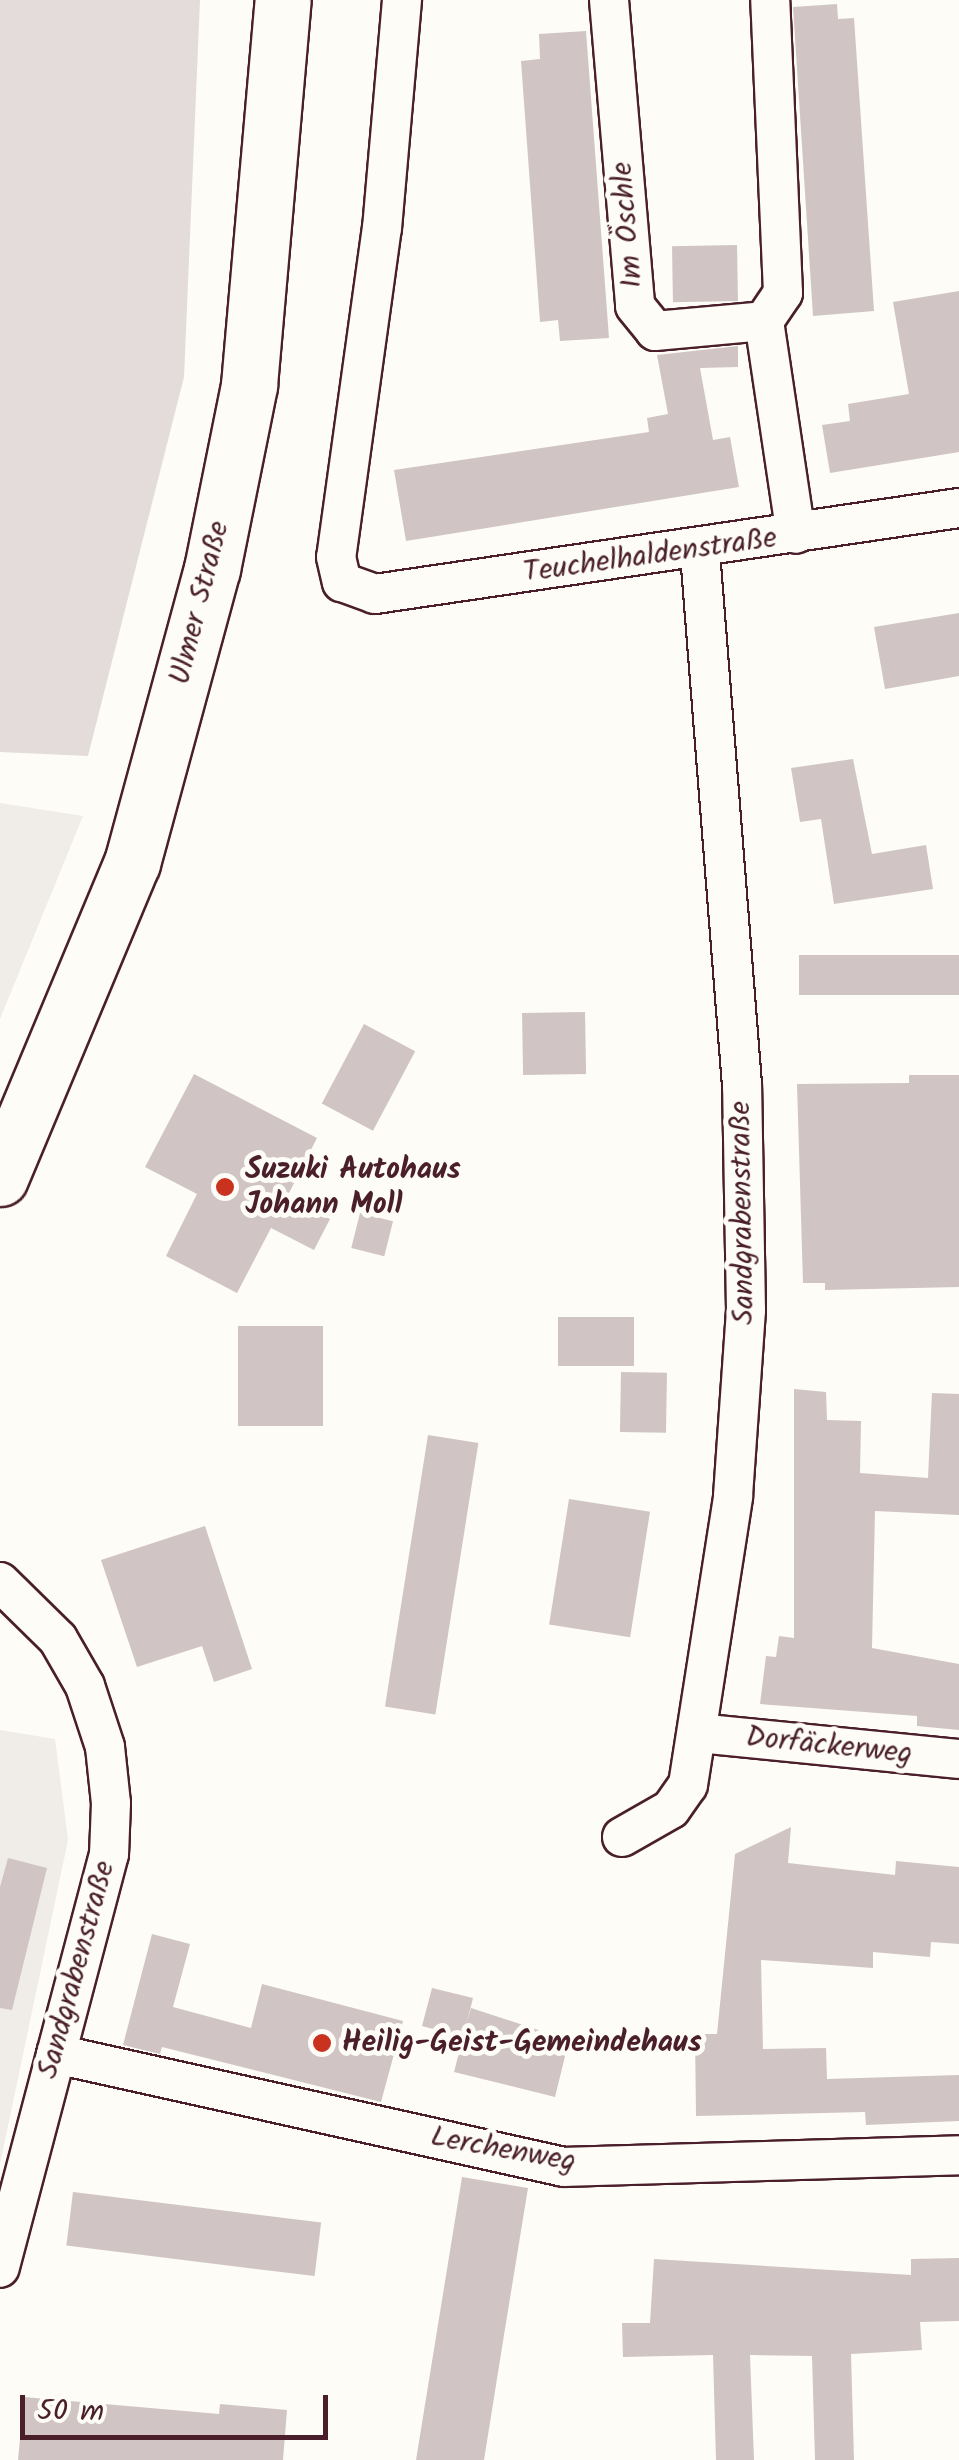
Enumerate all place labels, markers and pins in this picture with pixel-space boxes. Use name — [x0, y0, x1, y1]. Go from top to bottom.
place label: Suzuki Autohaus Johann Moll — [245, 1152, 461, 1222]
marker: Suzuki Autohaus Johann Moll — [214, 1176, 236, 1198]
place label: Heilig-Geist-Gemeindehaus — [342, 2025, 702, 2061]
marker: Heilig-Geist-Gemeindehaus — [311, 2032, 333, 2054]

